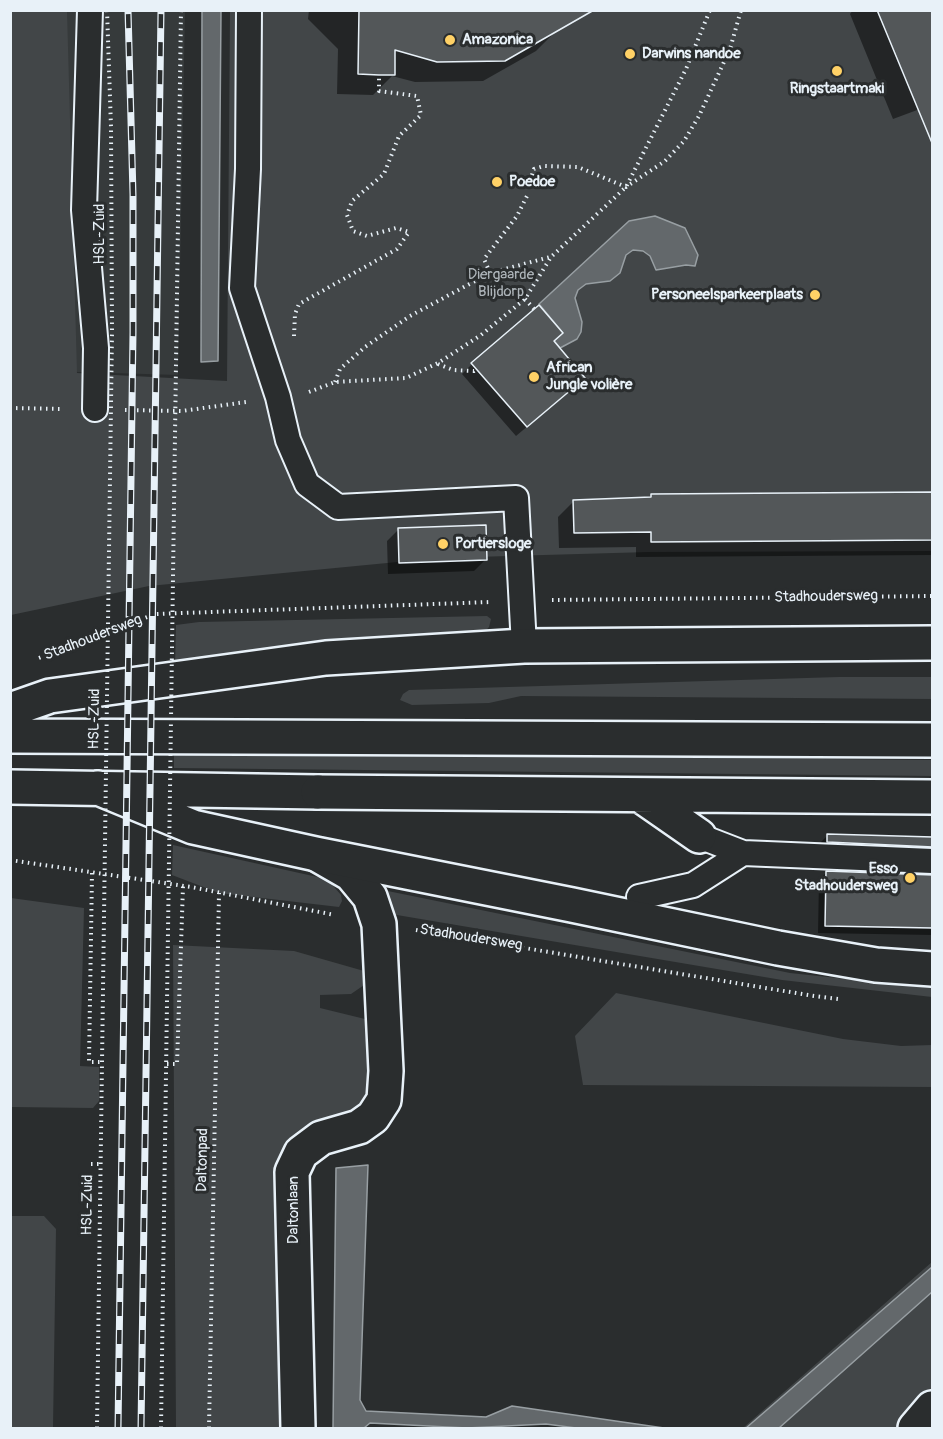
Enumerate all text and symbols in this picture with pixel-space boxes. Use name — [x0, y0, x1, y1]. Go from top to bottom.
place label: Amazonica — [462, 31, 533, 49]
marker: Amazonica — [443, 33, 457, 47]
place label: Darwins nandoe — [642, 45, 741, 63]
marker: Darwins nandoe — [623, 47, 637, 61]
marker: Ringstaartmaki — [830, 64, 844, 78]
place label: Ringstaartmaki — [790, 80, 884, 98]
place label: Poedoe — [509, 173, 555, 191]
marker: Poedoe — [490, 175, 504, 189]
street label: HSL-Zuid — [91, 204, 109, 264]
park label: Diergaarde Blijdorp — [468, 266, 534, 301]
place label: Personeelsparkeerplaats — [651, 286, 803, 304]
marker: Personeelsparkeerplaats — [808, 288, 822, 302]
place label: African Jungle volière — [546, 359, 632, 394]
marker: African Jungle volière — [527, 370, 541, 384]
place label: Portiersloge — [455, 535, 531, 553]
marker: Portiersloge — [436, 537, 450, 551]
street label: Stadhoudersweg — [774, 587, 878, 607]
street label: Stadhoudersweg — [41, 611, 145, 665]
street label: HSL-Zuid — [85, 688, 105, 750]
place label: Esso Stadhoudersweg — [794, 860, 898, 895]
marker: Esso Stadhoudersweg — [903, 871, 917, 885]
street label: Stadhoudersweg — [418, 921, 524, 955]
street label: Daltonpad — [193, 1128, 213, 1192]
street label: HSL-Zuid — [78, 1174, 98, 1236]
street label: Daltonlaan — [285, 1176, 303, 1244]

